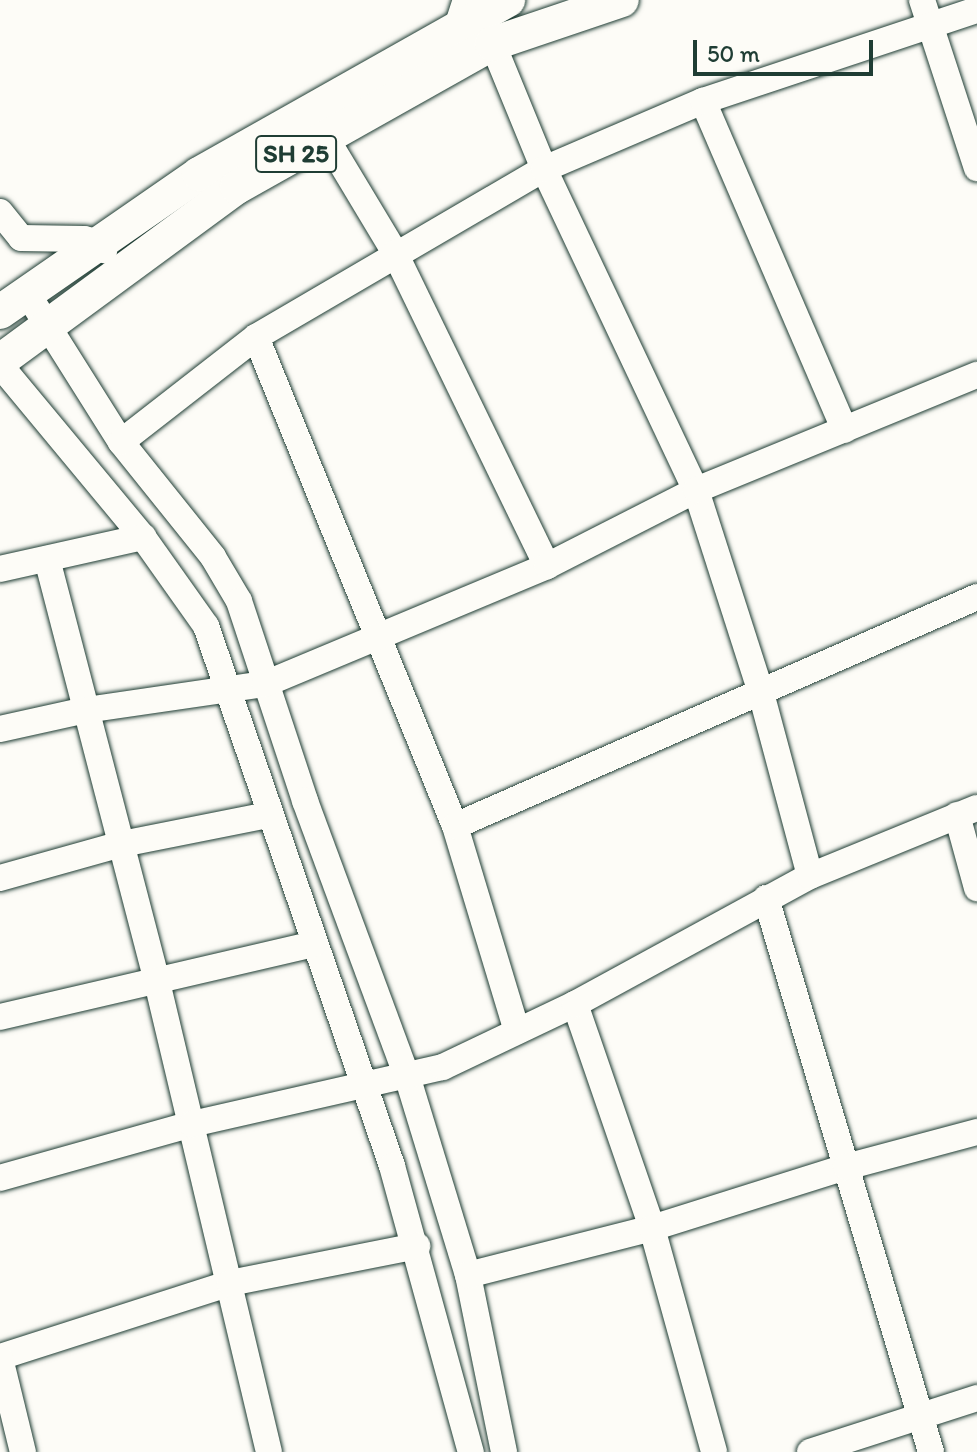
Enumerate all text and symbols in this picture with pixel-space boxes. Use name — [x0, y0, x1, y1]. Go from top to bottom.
scale bar — [697, 24, 877, 74]
text: 50 m — [707, 39, 760, 68]
road number: SH 25 — [254, 132, 338, 176]

